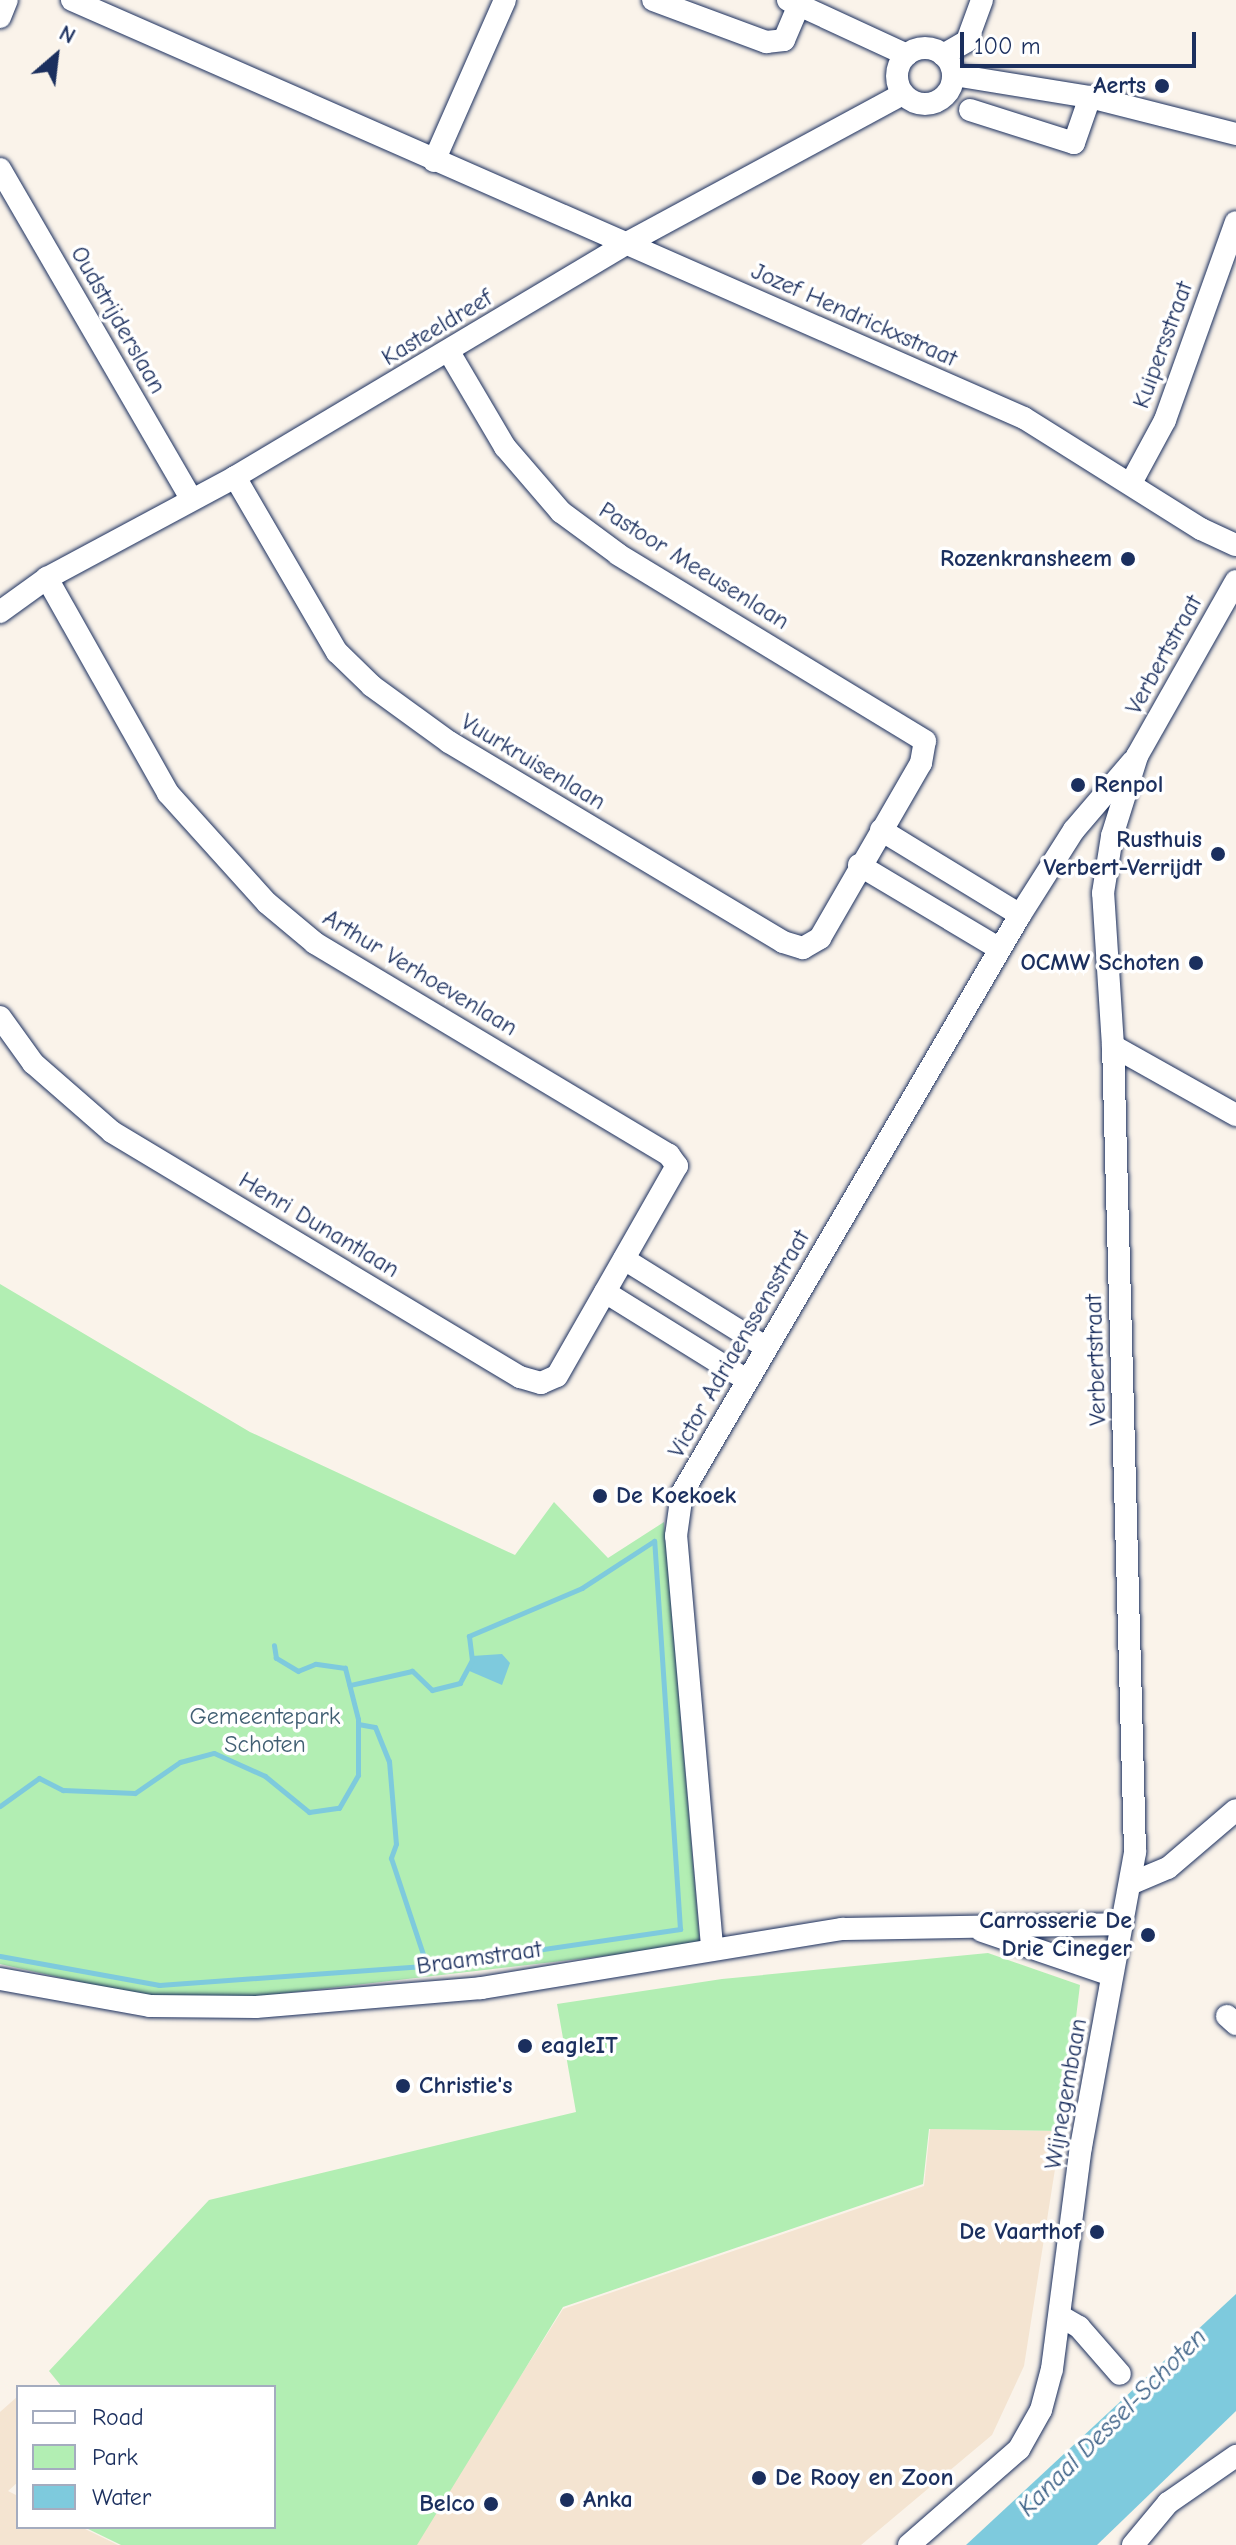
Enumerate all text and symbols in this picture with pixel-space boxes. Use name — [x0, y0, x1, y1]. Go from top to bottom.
north arrow — [16, 16, 96, 96]
scale bar — [964, 16, 1200, 66]
text: N — [55, 20, 80, 50]
text: 100 m — [974, 32, 1041, 60]
place label: Aerts — [1093, 72, 1146, 100]
marker: Aerts — [1153, 77, 1171, 95]
street label: Oudstrijderslaan — [64, 241, 172, 399]
street label: Jozef Hendrickxstraat — [747, 257, 961, 373]
street label: Kuipersstraat — [1127, 278, 1199, 412]
street label: Kasteeldreef — [377, 284, 497, 372]
street label: Pastoor Meeusenlaan — [594, 496, 794, 636]
place label: Rozenkransheem — [940, 545, 1112, 573]
marker: Rozenkransheem — [1119, 550, 1137, 568]
street label: Verbertstraat — [1119, 590, 1209, 720]
street label: Vuurkruisenlaan — [455, 708, 611, 816]
place label: Renpol — [1094, 771, 1163, 799]
marker: Renpol — [1069, 776, 1087, 794]
place label: Rusthuis Verbert-Verrijdt — [1044, 826, 1202, 882]
marker: Rusthuis Verbert-Verrijdt — [1209, 845, 1227, 863]
street label: Arthur Verhoevenlaan — [318, 904, 522, 1042]
place label: OCMW Schoten — [1021, 949, 1180, 977]
marker: OCMW Schoten — [1187, 954, 1205, 972]
street label: Henri Dunantlaan — [234, 1166, 404, 1284]
street label: Victor Adriaenssensstraat — [662, 1225, 816, 1463]
street label: Verbertstraat — [1079, 1294, 1113, 1426]
place label: De Koekoek — [616, 1482, 736, 1510]
marker: De Koekoek — [591, 1487, 609, 1505]
park label: Gemeentepark Schoten — [190, 1703, 340, 1759]
place label: Carrosserie De Drie Cineger — [979, 1907, 1132, 1963]
marker: Carrosserie De Drie Cineger — [1139, 1926, 1157, 1944]
street label: Braamstraat — [415, 1935, 543, 1981]
street label: Wijnegembaan — [1039, 2016, 1093, 2172]
place label: eagleIT — [541, 2032, 618, 2060]
marker: eagleIT — [516, 2037, 534, 2055]
place label: Christie's — [419, 2072, 512, 2100]
marker: Christie's — [394, 2077, 412, 2095]
place label: De Vaarthof — [959, 2218, 1081, 2246]
marker: De Vaarthof — [1088, 2223, 1106, 2241]
water label: Kanaal Dessel-Schoten — [1012, 2322, 1214, 2524]
legend — [16, 2385, 276, 2529]
text: Road — [92, 2403, 144, 2431]
text: Park — [92, 2443, 138, 2471]
place label: De Rooy en Zoon — [775, 2464, 953, 2492]
marker: De Rooy en Zoon — [750, 2469, 768, 2487]
text: Water — [92, 2483, 151, 2511]
place label: Anka — [583, 2486, 633, 2514]
place label: Belco — [419, 2490, 475, 2518]
marker: Anka — [558, 2491, 576, 2509]
marker: Belco — [482, 2495, 500, 2513]

